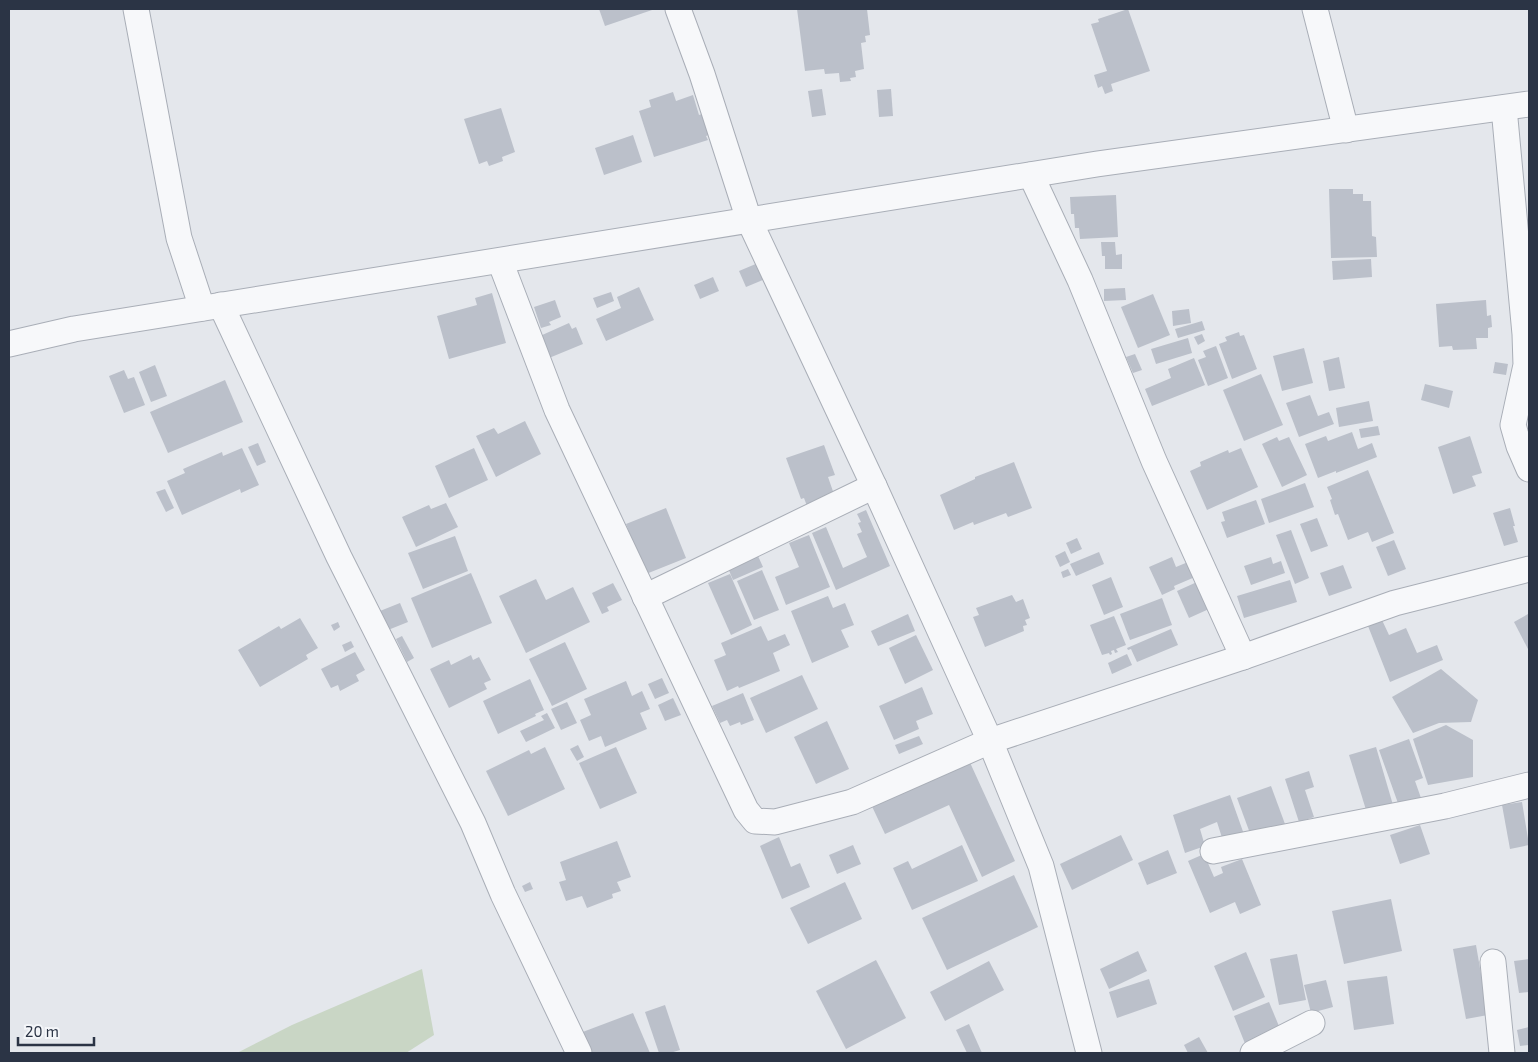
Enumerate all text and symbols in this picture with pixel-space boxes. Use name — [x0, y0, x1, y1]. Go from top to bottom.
scale bar — [18, 1014, 94, 1046]
text: 20 m — [25, 1022, 59, 1040]

